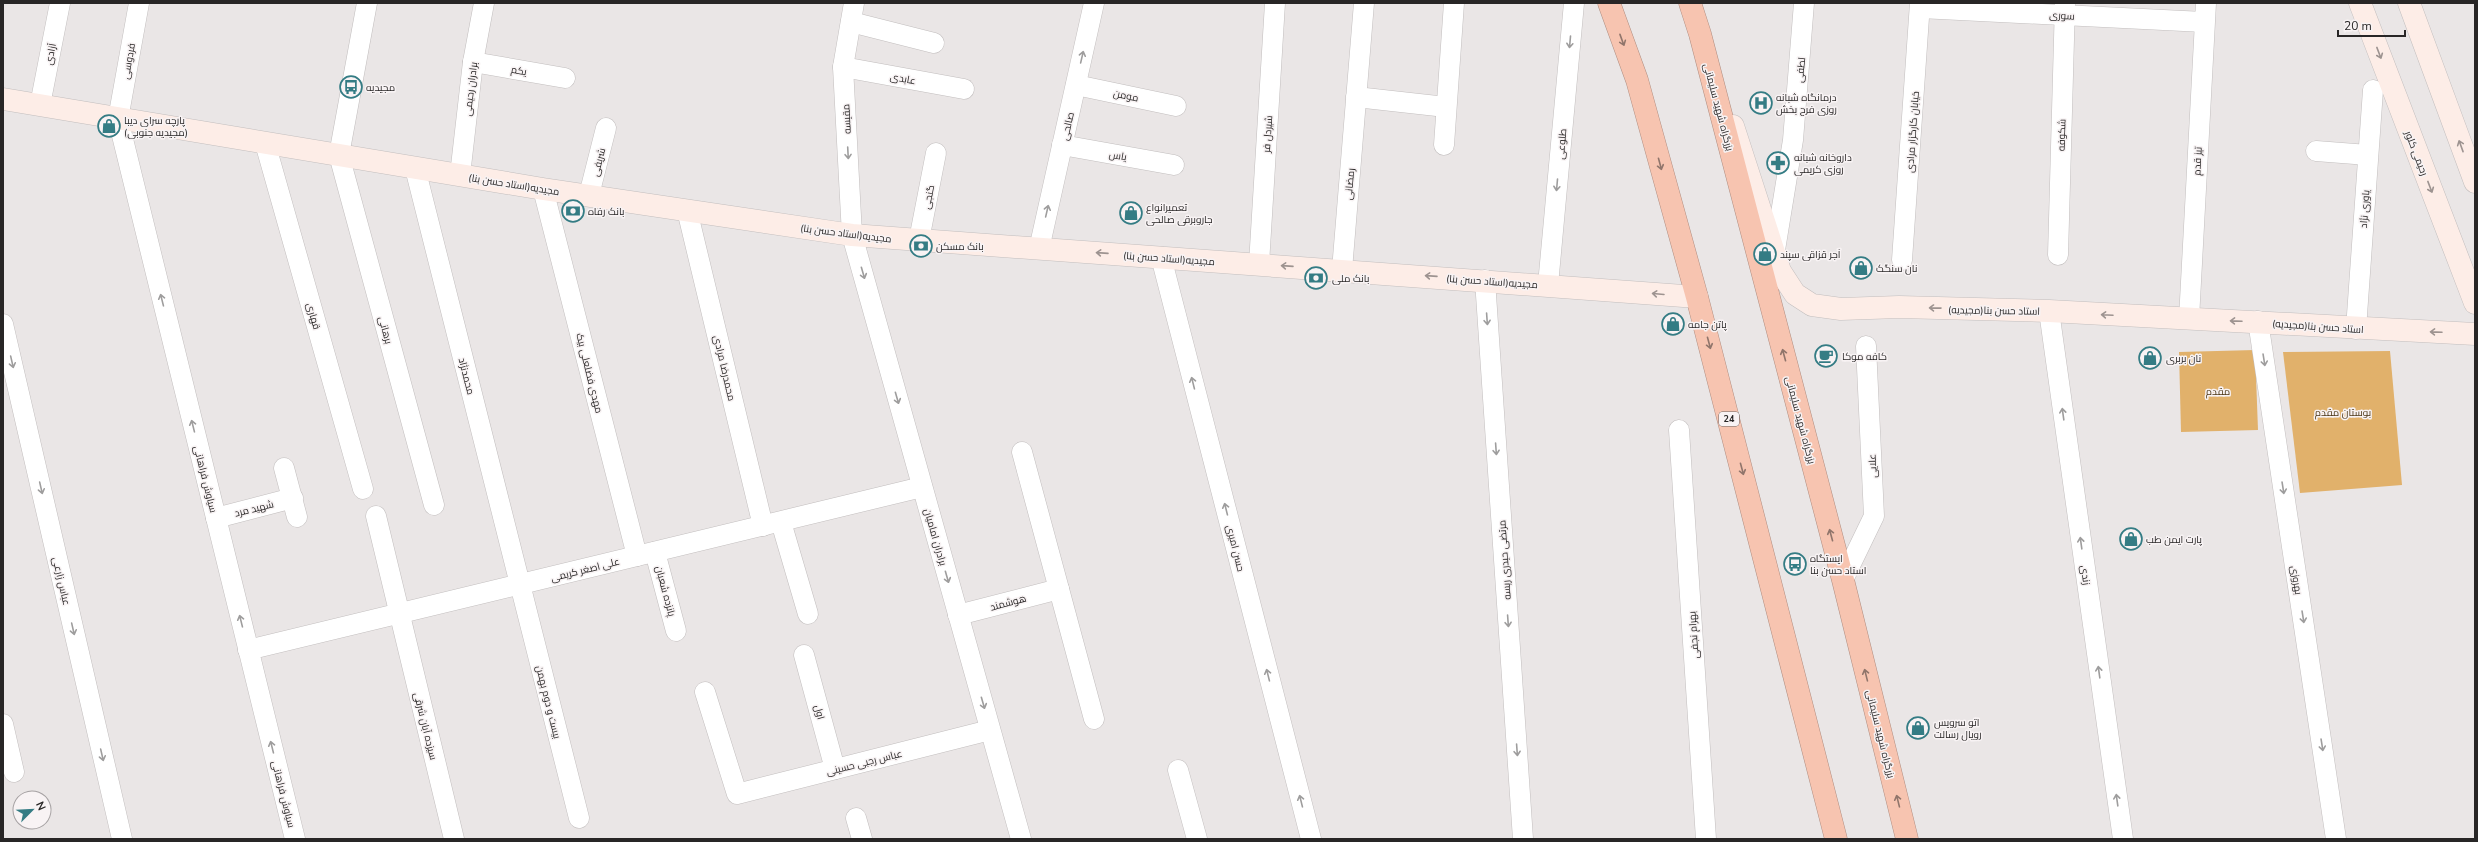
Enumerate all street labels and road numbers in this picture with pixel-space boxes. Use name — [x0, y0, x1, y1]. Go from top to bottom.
street label: سوری — [2049, 8, 2075, 24]
street label: آزادی — [42, 42, 60, 66]
street label: فردوسی — [119, 42, 139, 80]
street label: لطفی — [1793, 57, 1809, 84]
street label: برادران رحیمی — [461, 61, 481, 117]
street label: بزرگراه شهید سلیمانی — [1700, 62, 1736, 153]
street label: یکم — [510, 63, 528, 79]
street label: عابدی — [889, 70, 917, 88]
street label: مومن — [1112, 86, 1140, 105]
street label: خیابان کارگزار مرادی — [1903, 91, 1923, 173]
street label: مقیسه — [839, 104, 855, 134]
street label: صالحی — [1058, 111, 1078, 142]
street label: شیردل فر — [1260, 115, 1276, 154]
street label: شکوفه — [2054, 119, 2070, 152]
street label: طلوعی — [1554, 128, 1570, 160]
street label: رحیمی کلور — [2401, 128, 2431, 178]
street label: شریفی — [589, 146, 609, 178]
street label: تیز قدم — [2190, 146, 2206, 176]
street label: یاس — [1108, 148, 1128, 164]
street label: رمضانی — [1342, 168, 1358, 201]
street label: مجیدیه(استاد حسن بنا) — [467, 171, 560, 199]
street label: گنجی — [920, 184, 938, 211]
street label: یاوری نژاد — [2357, 189, 2373, 229]
street label: مجیدیه(استاد حسن بنا) — [799, 221, 892, 247]
street label: مجیدیه(استاد حسن بنا) — [1123, 249, 1215, 269]
street label: مجیدیه(استاد حسن بنا) — [1446, 272, 1538, 292]
street label: قهاری — [303, 301, 324, 331]
street label: استاد حسن بنا(مجیدیه) — [1948, 303, 2040, 319]
street label: برهانی — [375, 315, 395, 346]
street label: استاد حسن بنا(مجیدیه) — [2272, 317, 2364, 337]
street label: مهدی فضلعلی بیک — [572, 332, 606, 415]
street label: محمدرضا مرادی — [710, 334, 738, 402]
street label: محمدنژاد — [455, 356, 477, 396]
street label: بزرگراه شهید سلیمانی — [1782, 375, 1818, 466]
road number: 24 — [1719, 412, 1739, 426]
street label: سیاوش فراهانی — [190, 444, 220, 514]
street label: علایی — [1865, 453, 1881, 478]
street label: شهید مرد — [233, 497, 275, 521]
street label: برادران امامیان — [920, 507, 950, 567]
street label: مرتضی حیدری ریسه — [1495, 520, 1515, 600]
street label: حسن امیری — [1222, 523, 1248, 573]
street label: علی اصغر کریمی — [549, 555, 621, 585]
street label: عباس زارعی — [49, 556, 73, 607]
street label: پانزده شعبان — [652, 564, 679, 618]
street label: زندی — [2077, 564, 2093, 586]
street label: بهروزی — [2287, 565, 2305, 596]
street label: هوشمند — [989, 591, 1028, 615]
street label: بهرام نجفی — [1685, 611, 1703, 659]
street label: بیست و دوم بهمن — [532, 664, 564, 740]
street label: بزرگراه شهید سلیمانی — [1862, 689, 1898, 780]
street label: سیزده آبان شرقی — [410, 691, 440, 761]
street label: اول — [810, 703, 828, 721]
street label: عباس رجبی حسینی — [825, 747, 904, 779]
street label: سیاوش فراهانی — [268, 759, 298, 829]

